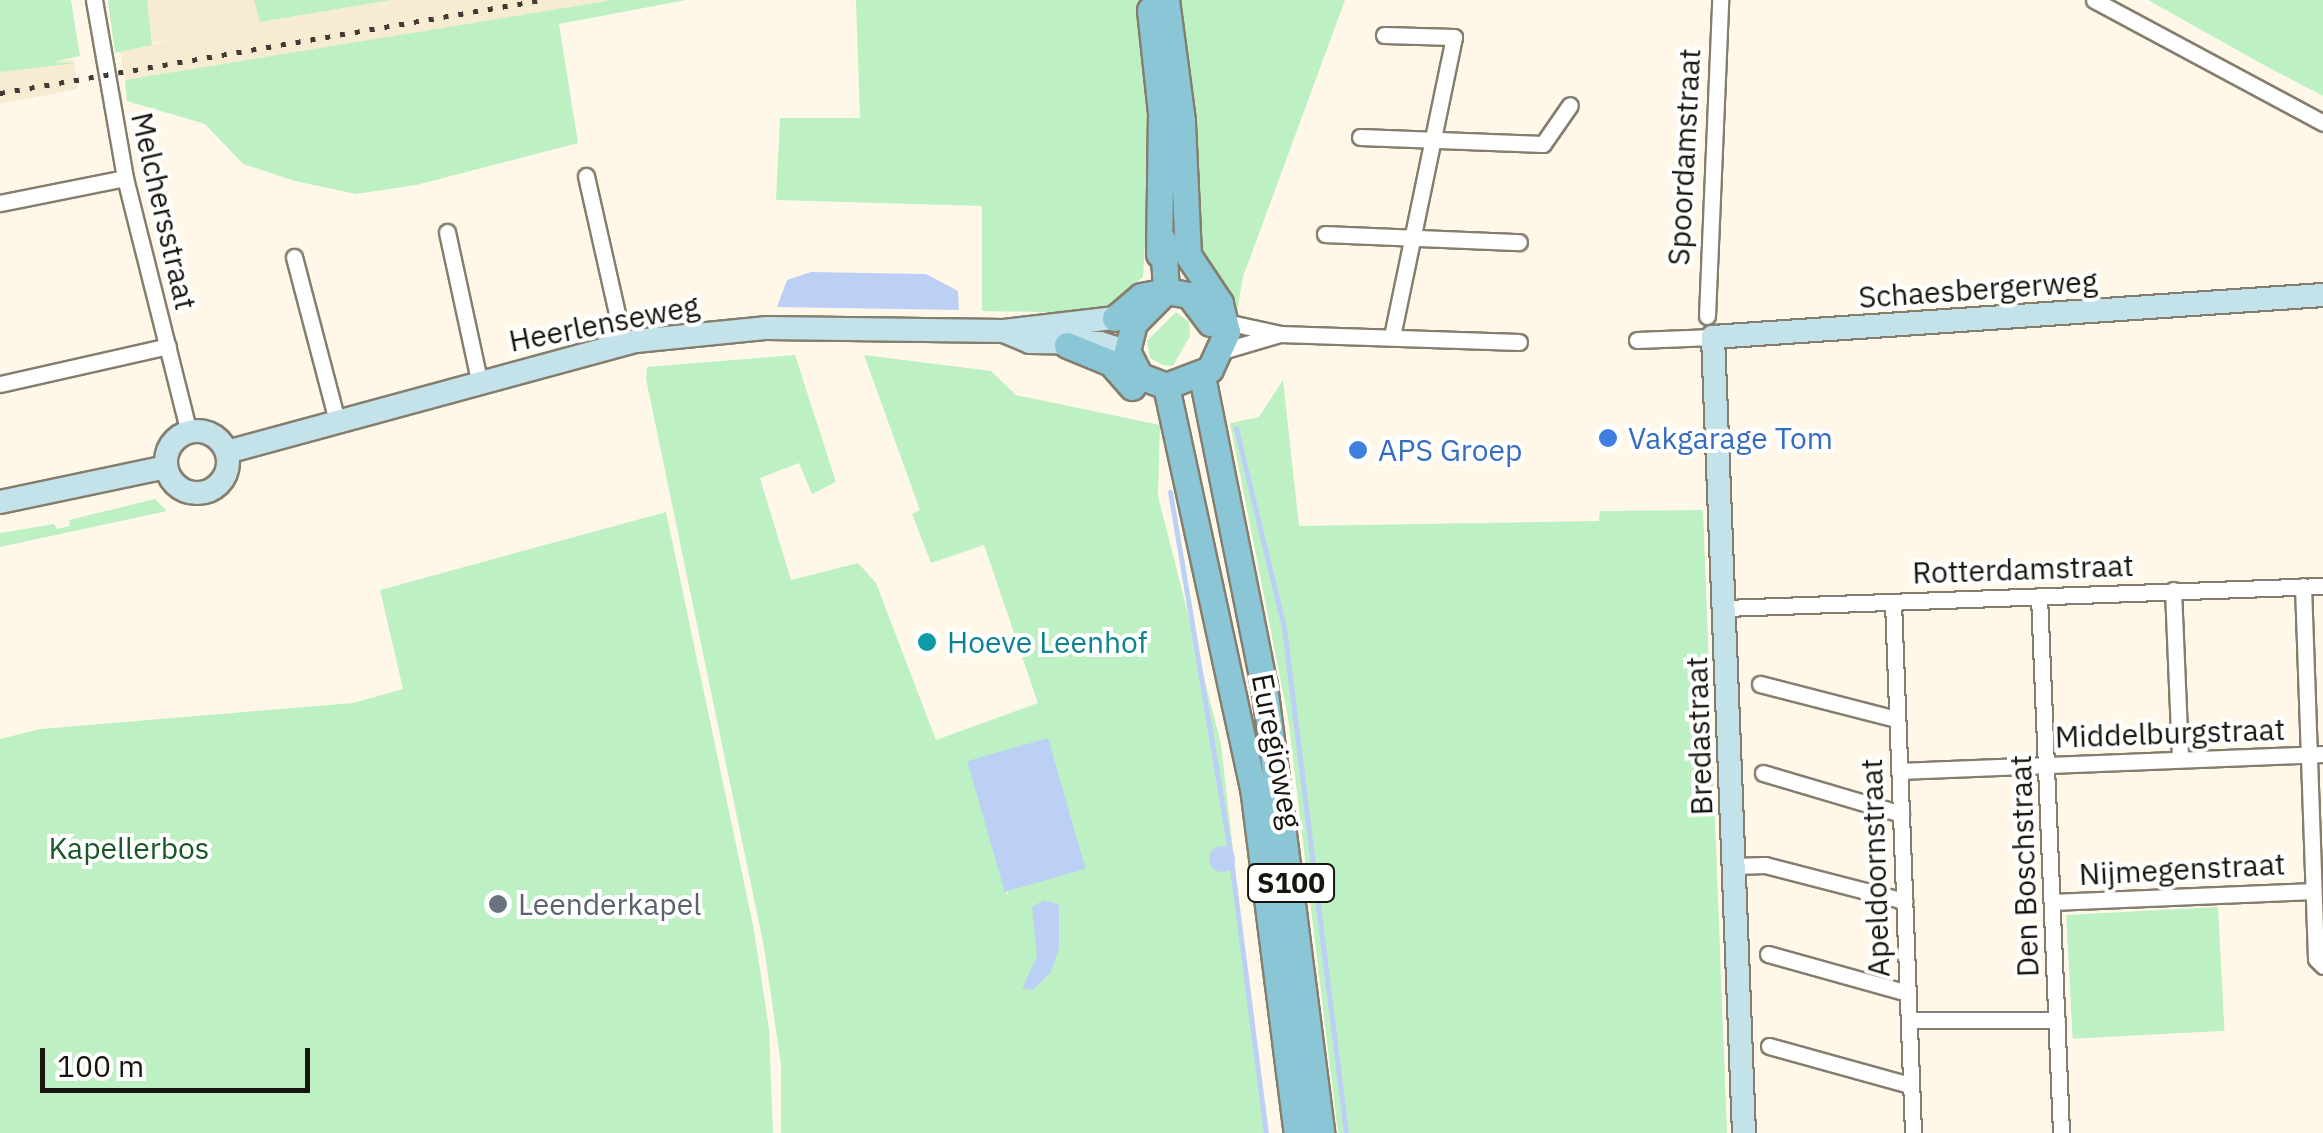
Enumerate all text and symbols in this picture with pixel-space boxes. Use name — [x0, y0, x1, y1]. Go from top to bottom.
street label: Spoordamstraat — [1660, 48, 1708, 266]
street label: Melchersstraat — [124, 109, 204, 313]
street label: Schaesbergerweg — [1857, 263, 2099, 315]
street label: Heerlenseweg — [506, 287, 702, 359]
place label: Vakgarage Tom — [1628, 420, 1833, 456]
marker: Vakgarage Tom — [1597, 427, 1619, 449]
place label: APS Groep — [1378, 432, 1522, 468]
marker: APS Groep — [1347, 439, 1369, 461]
street label: Rotterdamstraat — [1912, 547, 2134, 591]
place label: Hoeve Leenhof — [947, 624, 1147, 660]
marker: Hoeve Leenhof — [916, 631, 938, 653]
street label: Bredastraat — [1678, 656, 1720, 816]
street label: Euregioweg — [1244, 670, 1310, 832]
street label: Middelburgstraat — [2054, 711, 2286, 755]
street label: Den Boschstraat — [2002, 754, 2046, 978]
street label: Apeldoornstraat — [1853, 758, 1897, 978]
park label: Kapellerbos — [49, 830, 209, 866]
street label: Nijmegenstraat — [2078, 846, 2286, 892]
road number: S100 — [1246, 860, 1336, 906]
place label: Leenderkapel — [518, 886, 701, 922]
marker: Leenderkapel — [487, 893, 509, 915]
scale bar — [45, 1028, 315, 1090]
text: 100 m — [57, 1046, 144, 1085]

